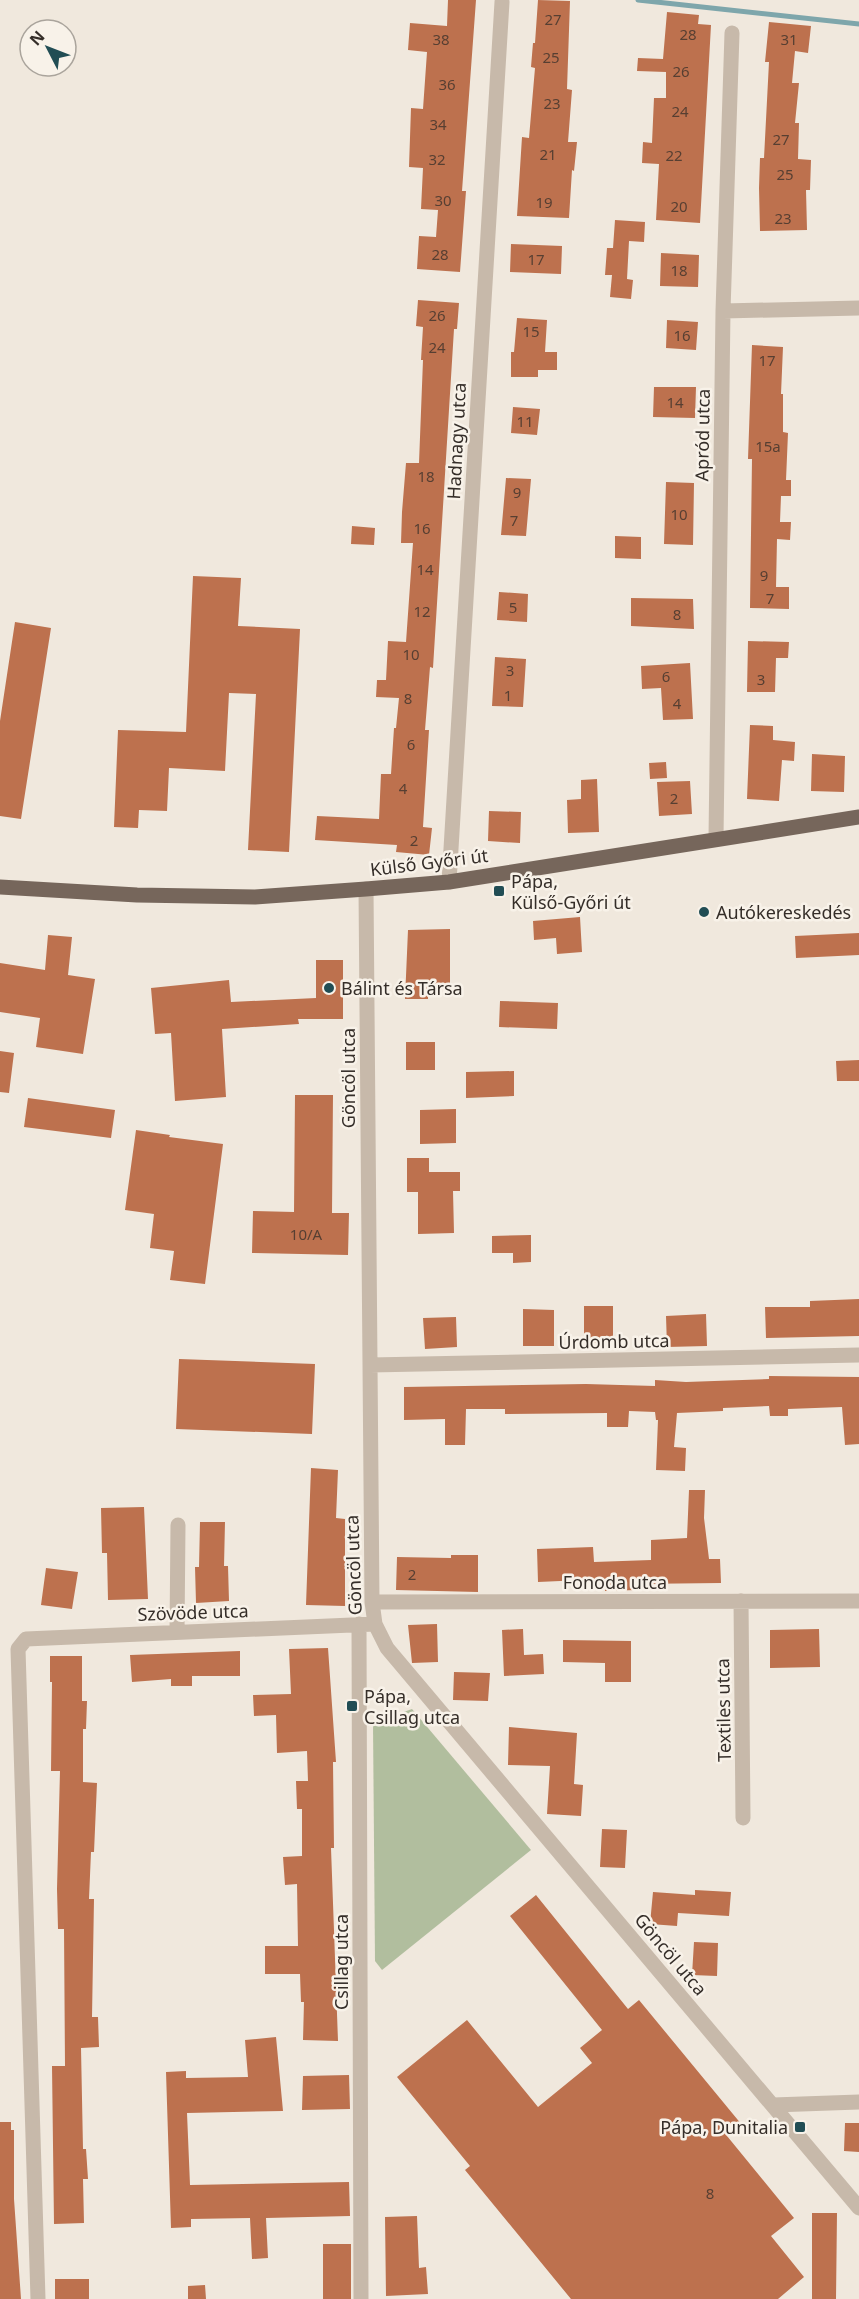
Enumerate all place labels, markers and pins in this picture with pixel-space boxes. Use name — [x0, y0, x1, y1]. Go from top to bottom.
place label: Pápa, Külső-Győri út — [511, 869, 631, 914]
marker: Pápa, Külső-Győri út — [492, 884, 506, 898]
place label: Autókereskedés — [716, 900, 851, 924]
marker: Autókereskedés — [697, 905, 711, 919]
place label: Bálint és Társa — [341, 976, 463, 1000]
marker: Bálint és Társa — [322, 981, 336, 995]
place label: Pápa, Csillag utca — [364, 1684, 460, 1729]
marker: Pápa, Csillag utca — [345, 1699, 359, 1713]
place label: Pápa, Dunitalia — [660, 2115, 788, 2139]
marker: Pápa, Dunitalia — [793, 2120, 807, 2134]

